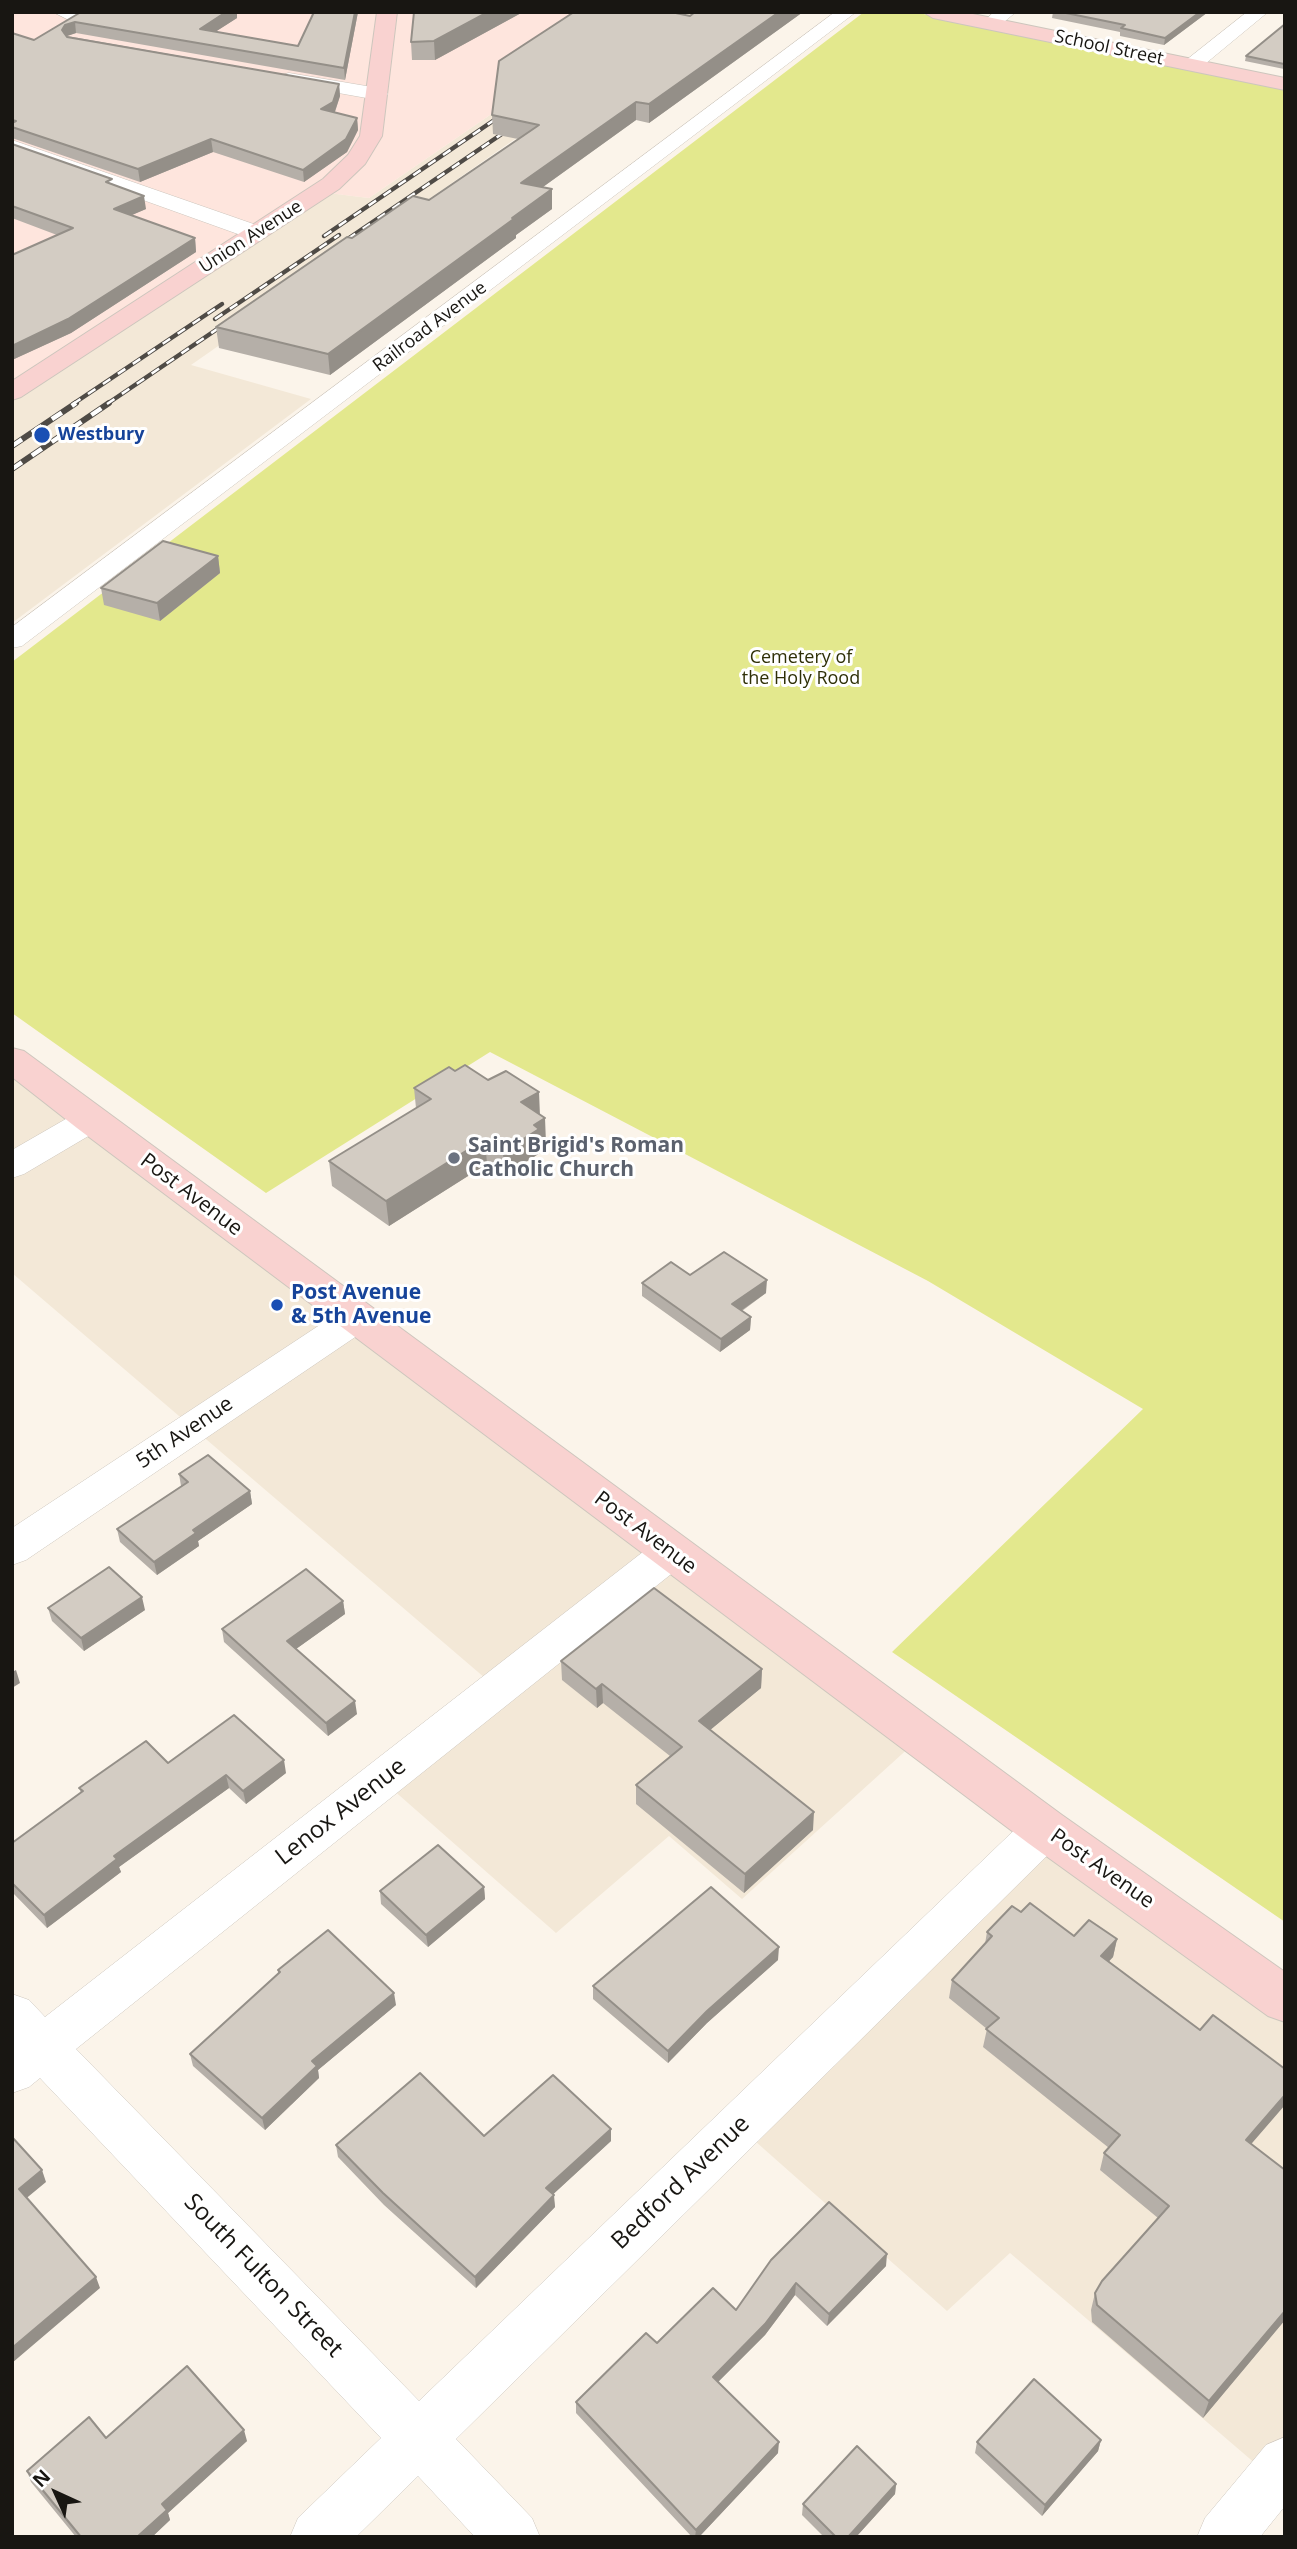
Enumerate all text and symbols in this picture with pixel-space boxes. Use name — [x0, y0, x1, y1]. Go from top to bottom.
street label: School Street — [1053, 26, 1165, 70]
street label: Union Avenue — [196, 196, 306, 278]
street label: Railroad Avenue — [369, 277, 491, 377]
place label: Westbury — [58, 424, 144, 446]
marker: Westbury — [32, 425, 52, 445]
park label: Cemetery of the Holy Rood — [742, 647, 860, 690]
place label: Saint Brigid's Roman Catholic Church — [468, 1133, 684, 1183]
street label: Post Avenue — [135, 1148, 247, 1242]
marker: Saint Brigid's Roman Catholic Church — [446, 1150, 462, 1166]
place label: Post Avenue & 5th Avenue — [291, 1280, 431, 1330]
marker: Post Avenue & 5th Avenue — [269, 1297, 285, 1313]
street label: 5th Avenue — [132, 1392, 238, 1474]
street label: Post Avenue — [589, 1486, 701, 1580]
street label: Lenox Avenue — [270, 1752, 412, 1872]
street label: Post Avenue — [1045, 1824, 1159, 1914]
street label: Bedford Avenue — [606, 2110, 756, 2256]
street label: South Fulton Street — [178, 2188, 348, 2364]
north arrow — [21, 2458, 91, 2528]
text: N — [26, 2464, 56, 2493]

